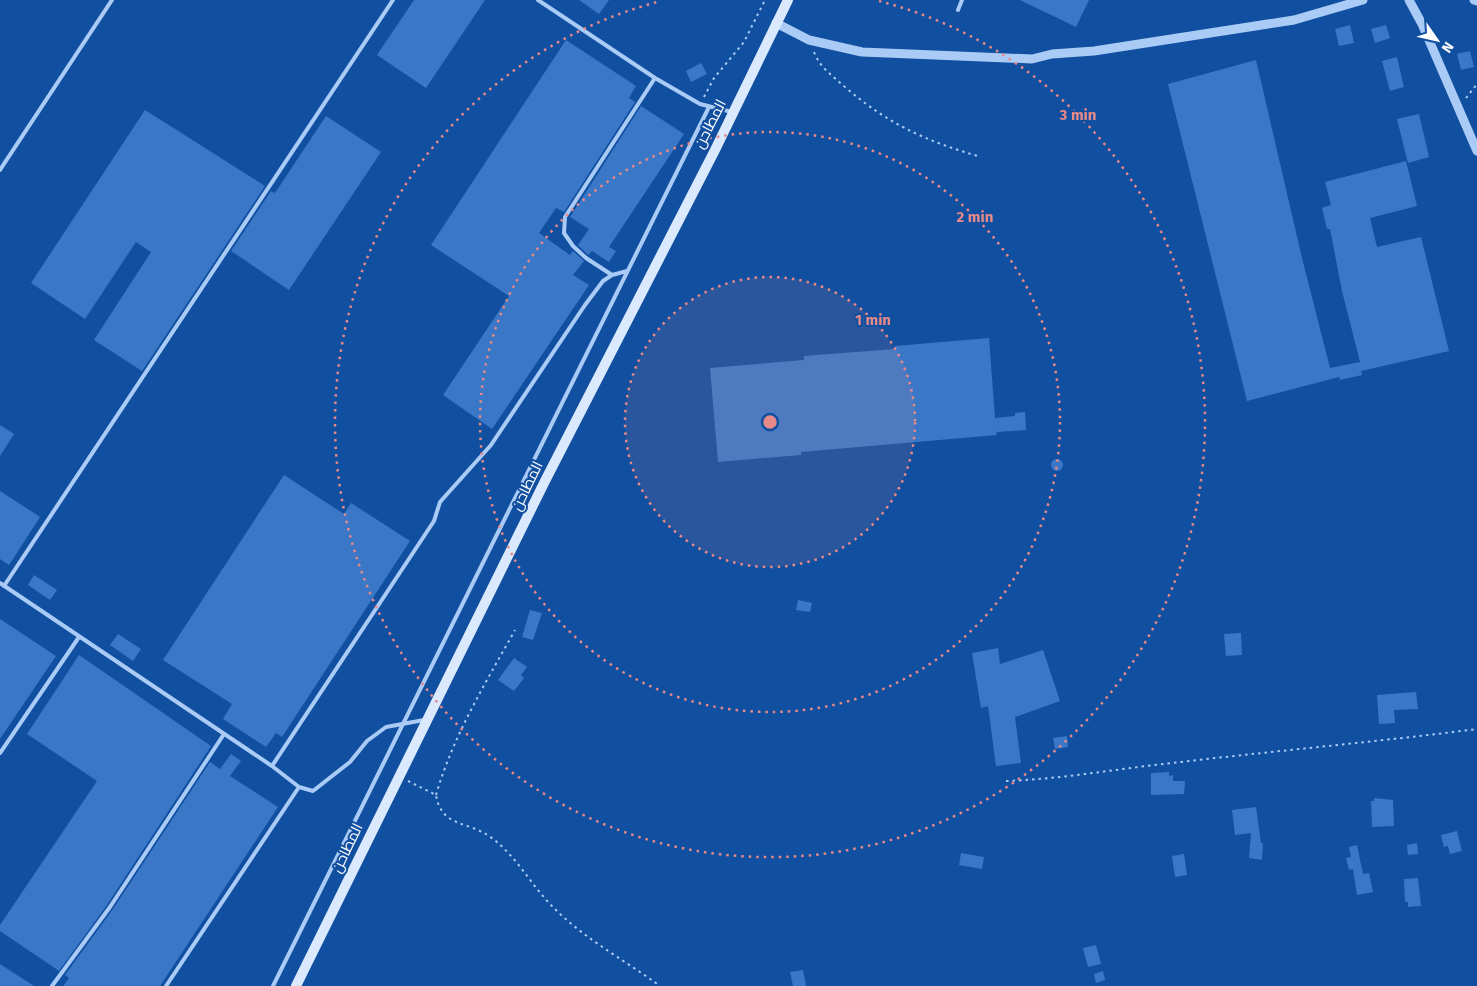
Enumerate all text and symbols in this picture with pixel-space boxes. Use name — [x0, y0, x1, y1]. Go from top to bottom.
north arrow — [1412, 15, 1462, 65]
text: N — [1438, 38, 1457, 56]
street label: المطاحن — [690, 96, 731, 152]
text: 3 min — [1059, 106, 1096, 124]
text: 2 min — [957, 208, 993, 226]
text: 1 min — [855, 311, 891, 329]
centre of rings — [761, 413, 779, 431]
street label: المطاحن — [507, 458, 548, 514]
street label: المطاحن — [327, 820, 368, 876]

